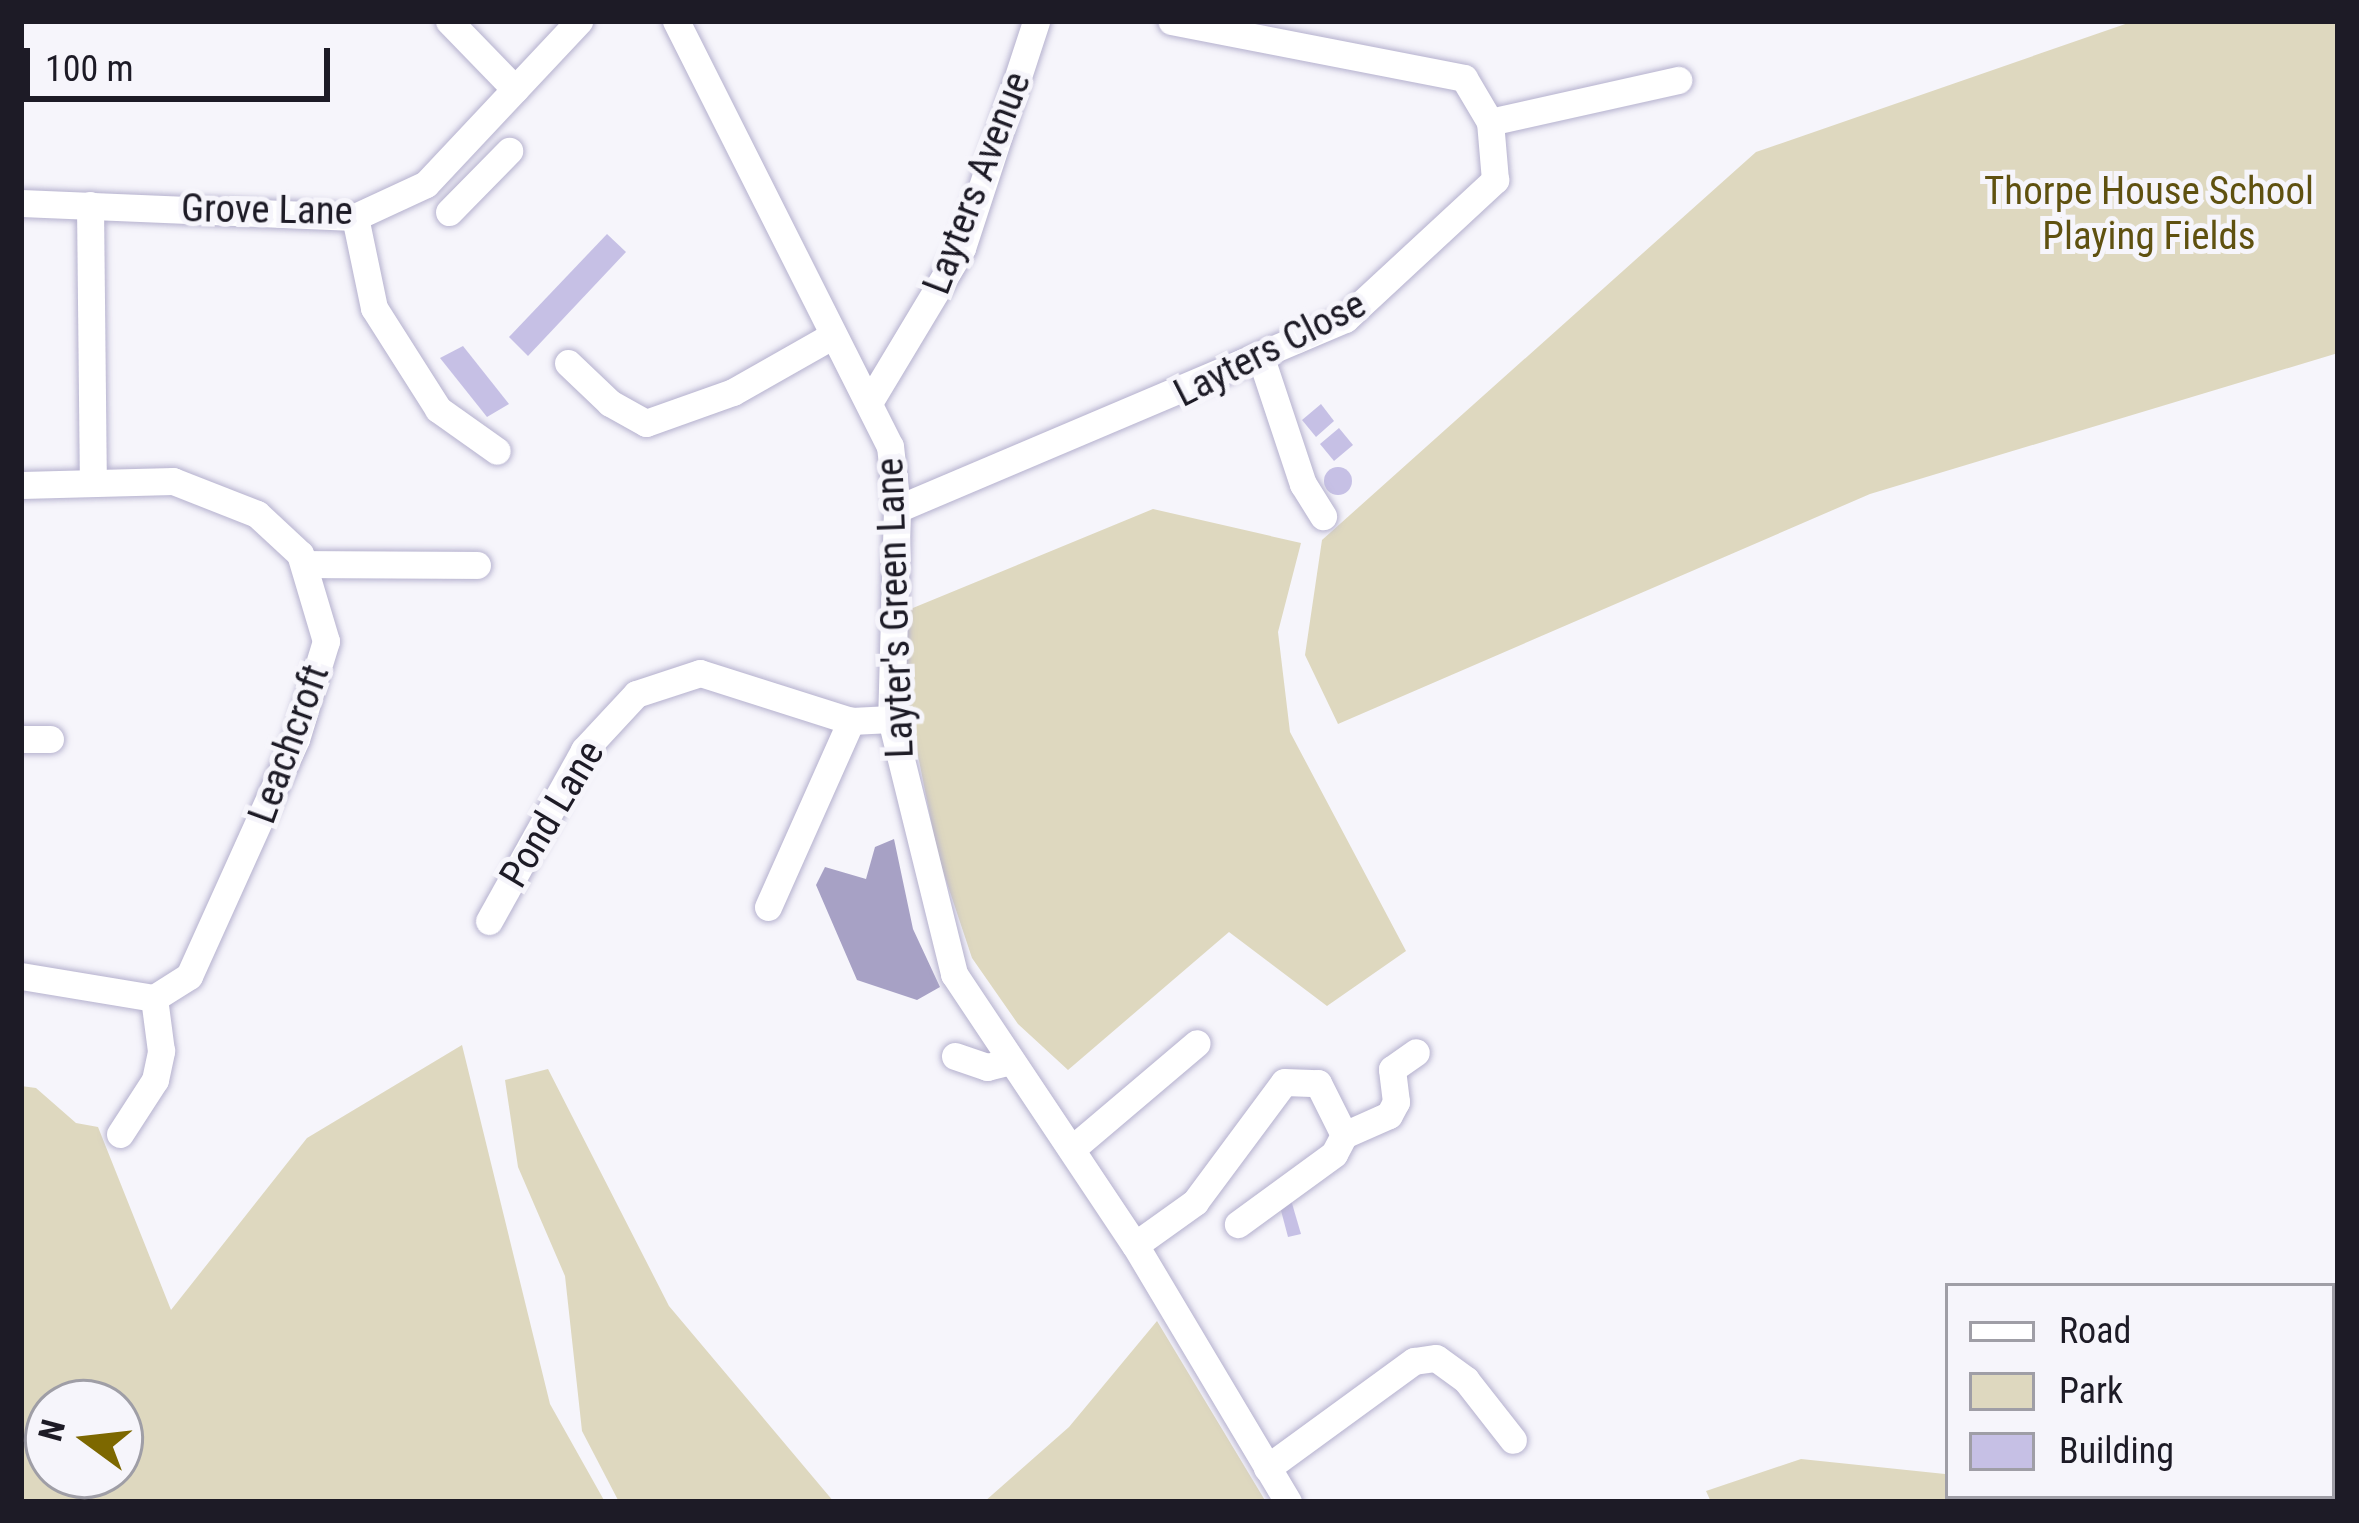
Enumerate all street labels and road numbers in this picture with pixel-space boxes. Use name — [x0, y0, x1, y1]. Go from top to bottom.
street label: Layters Avenue — [913, 65, 1041, 301]
street label: Grove Lane — [181, 185, 353, 235]
street label: Layters Close — [1167, 281, 1373, 417]
street label: Layter's Green Lane — [866, 457, 924, 759]
street label: Leachcroft — [239, 658, 339, 830]
street label: Pond Lane — [490, 732, 614, 896]

